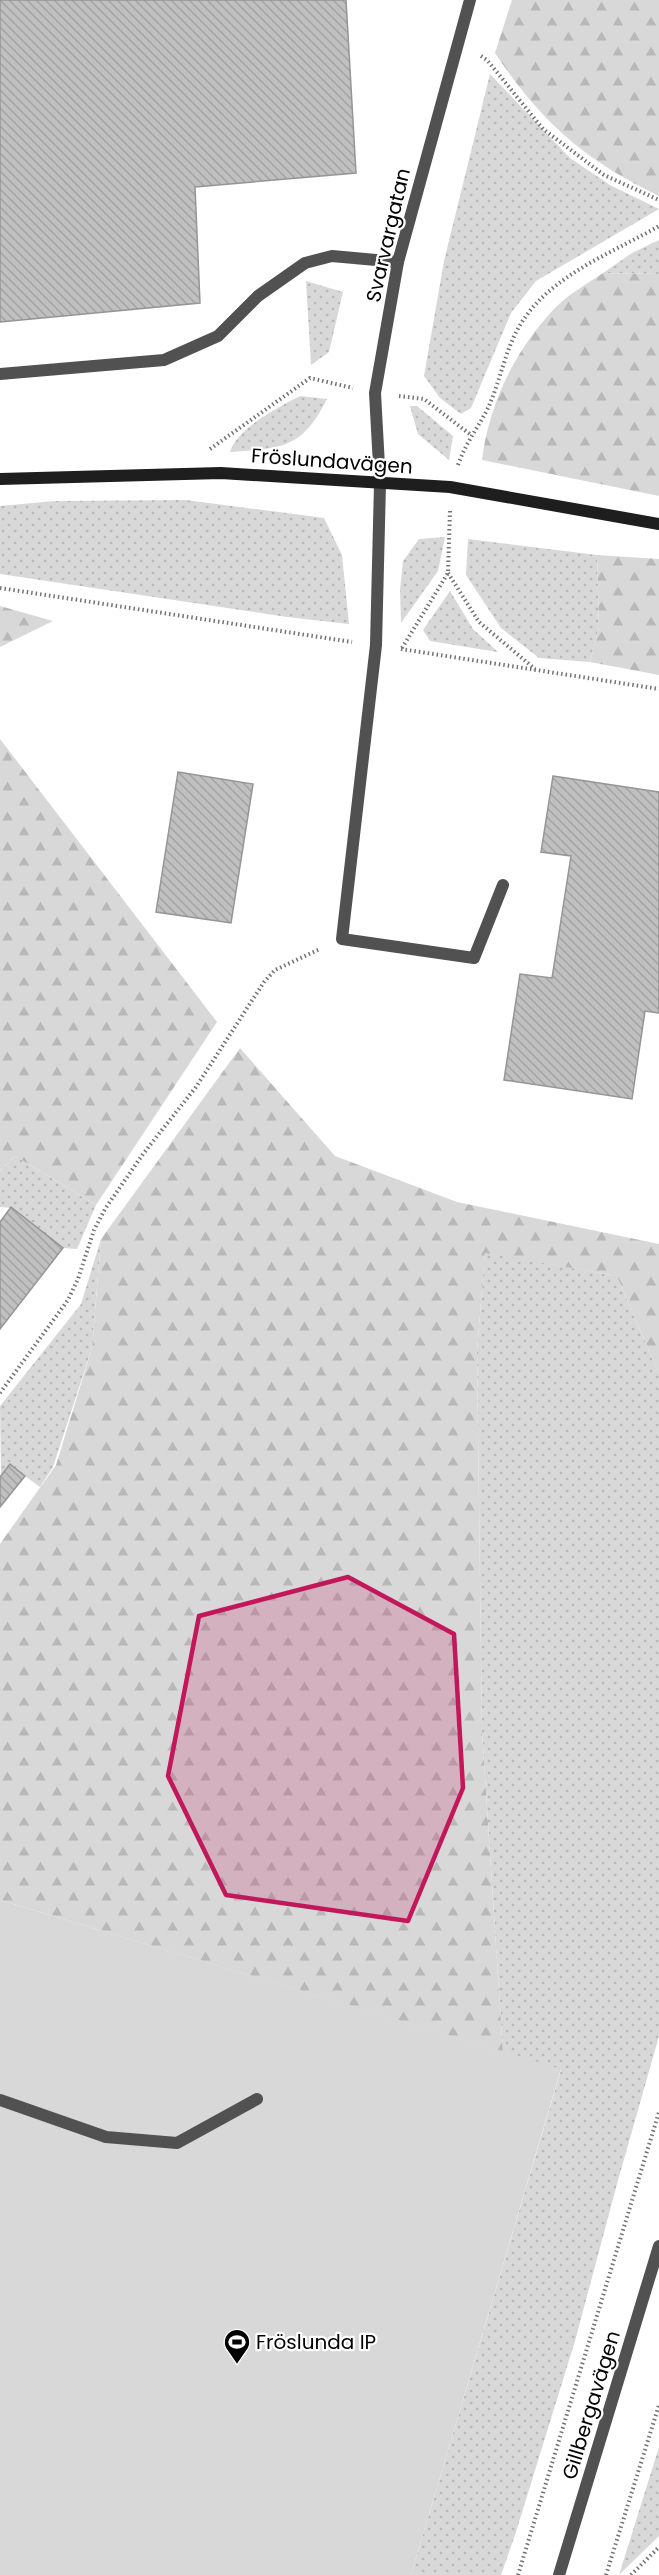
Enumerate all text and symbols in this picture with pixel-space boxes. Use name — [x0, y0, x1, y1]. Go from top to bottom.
street label: Svarvargatan — [359, 165, 417, 305]
street label: Fröslundavägen — [250, 441, 414, 481]
sports icon: Fröslunda IP — [222, 2327, 252, 2365]
street label: Gillbergavägen — [555, 2327, 627, 2483]
place label: Fröslunda IP — [256, 2328, 376, 2356]

